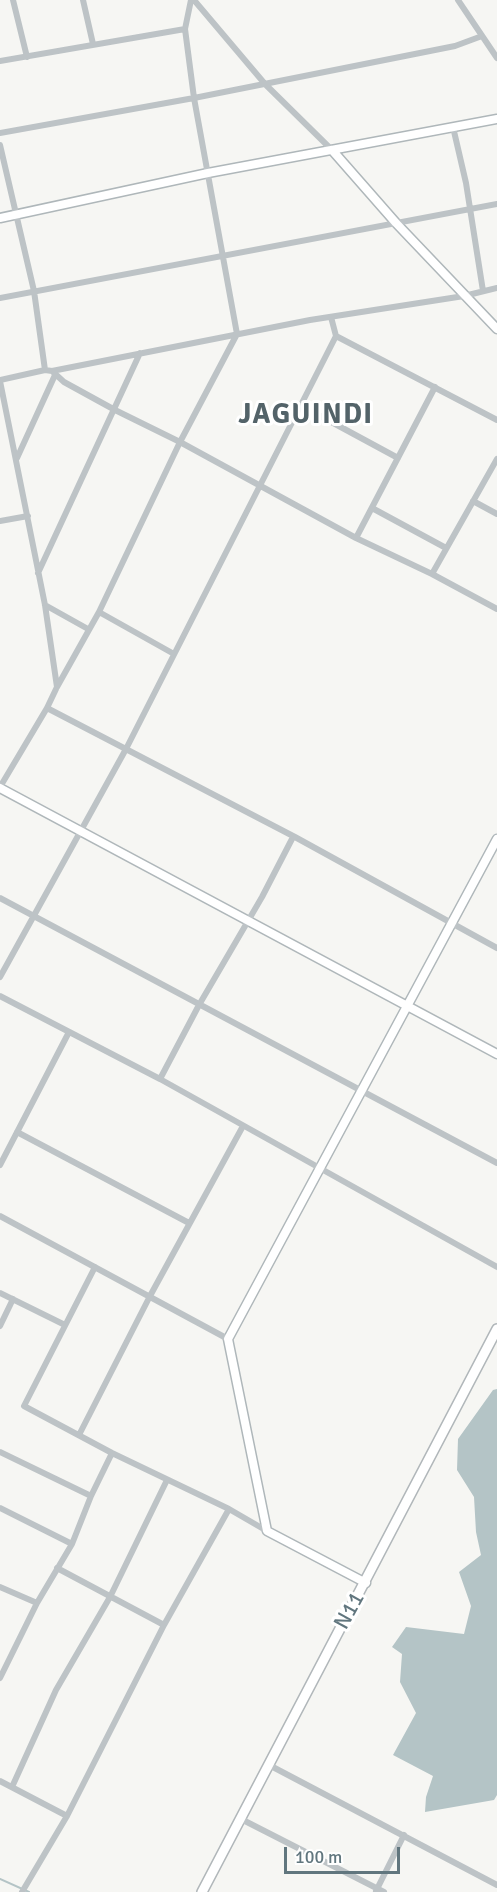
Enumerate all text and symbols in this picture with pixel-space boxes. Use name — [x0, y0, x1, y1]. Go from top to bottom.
district label: JAGUINDI — [238, 399, 374, 433]
street label: N11 — [329, 1588, 371, 1634]
scale bar — [287, 1835, 402, 1873]
text: 100 m — [295, 1846, 342, 1868]

